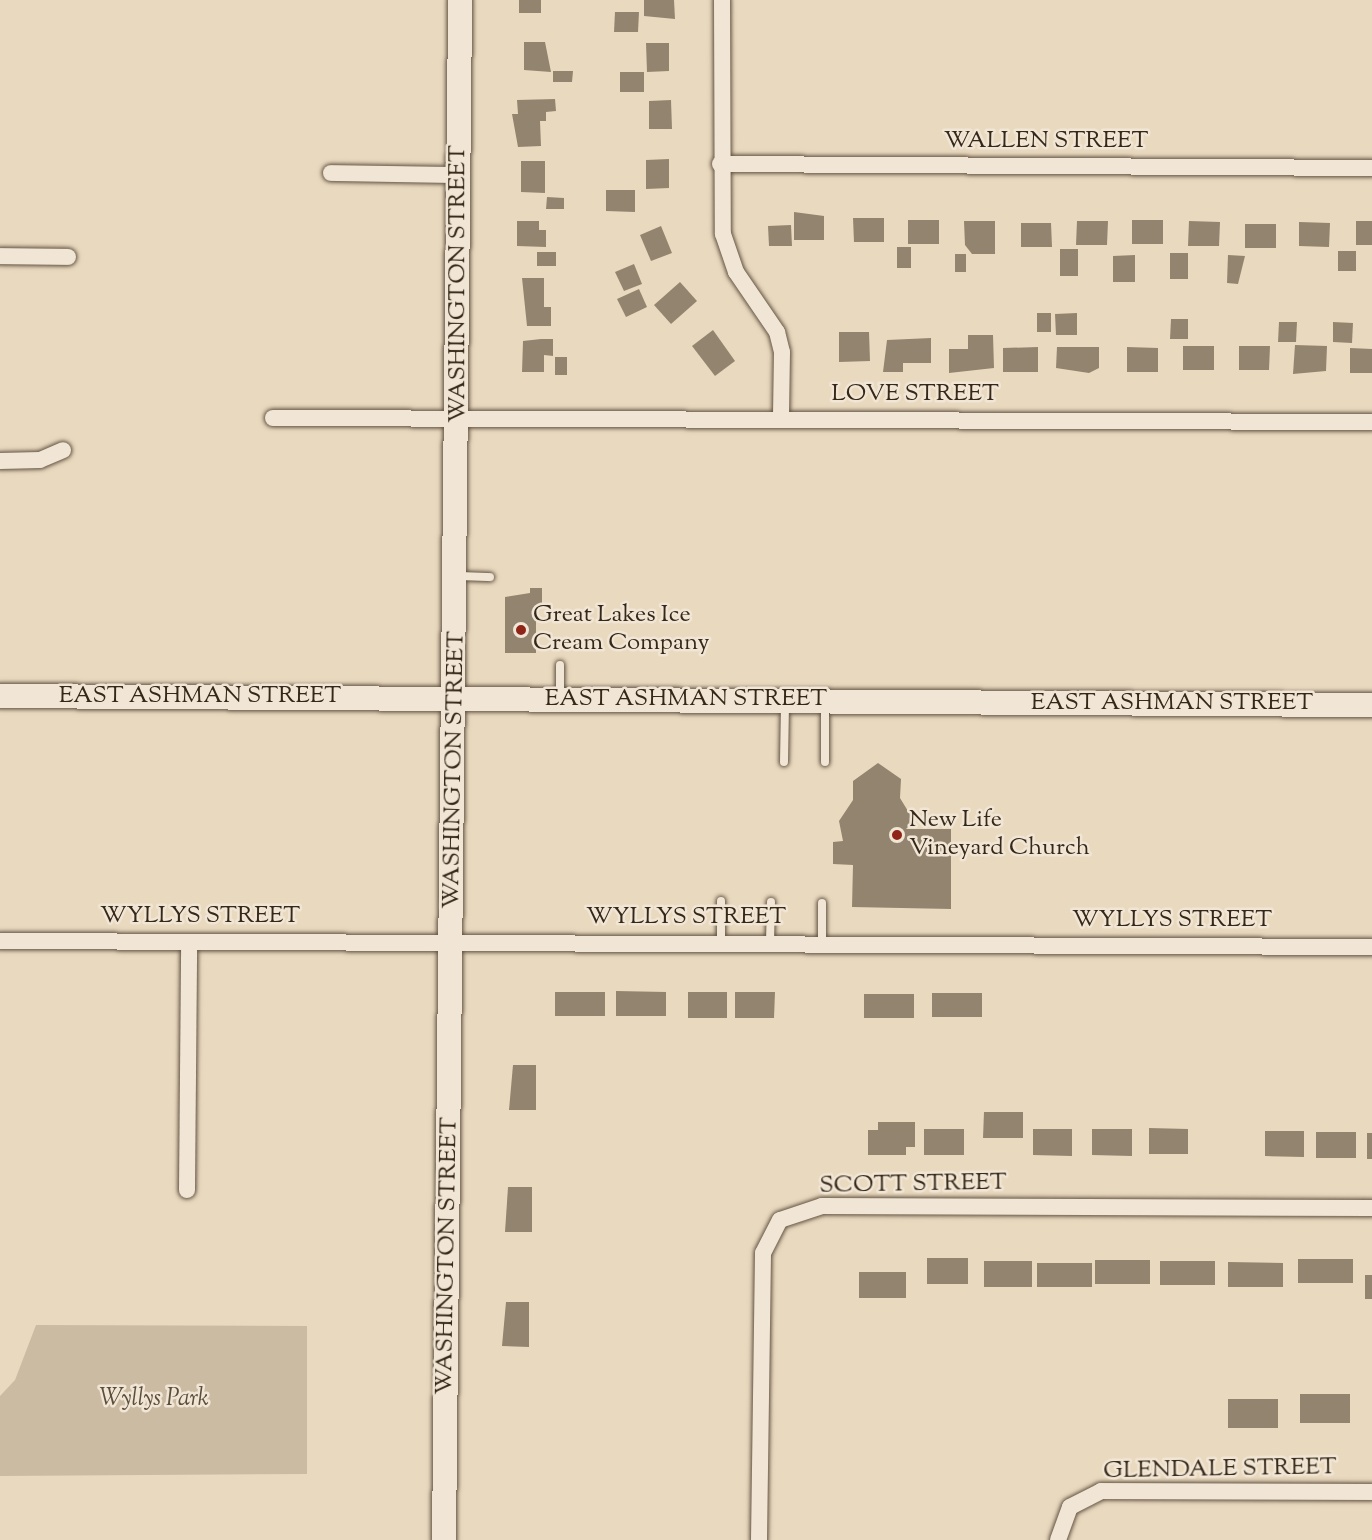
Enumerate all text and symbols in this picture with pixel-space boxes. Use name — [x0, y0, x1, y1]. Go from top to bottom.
street label: WALLEN STREET — [944, 128, 1148, 156]
street label: WASHINGTON STREET — [445, 145, 473, 423]
street label: LOVE STREET — [831, 381, 999, 409]
place label: Great Lakes Ice Cream Company — [533, 602, 709, 658]
marker: Great Lakes Ice Cream Company — [514, 623, 528, 637]
street label: WASHINGTON STREET — [438, 631, 472, 909]
street label: EAST ASHMAN STREET — [59, 683, 341, 711]
street label: EAST ASHMAN STREET — [545, 686, 827, 714]
street label: EAST ASHMAN STREET — [1031, 690, 1313, 718]
place label: New Life Vineyard Church — [909, 807, 1090, 863]
marker: New Life Vineyard Church — [890, 828, 904, 842]
street label: WYLLYS STREET — [100, 903, 300, 931]
street label: WYLLYS STREET — [586, 904, 786, 932]
street label: WYLLYS STREET — [1072, 907, 1272, 935]
street label: WASHINGTON STREET — [431, 1117, 465, 1395]
street label: SCOTT STREET — [819, 1169, 1007, 1201]
park label: Wyllys Park — [99, 1386, 209, 1414]
street label: GLENDALE STREET — [1103, 1454, 1337, 1486]

